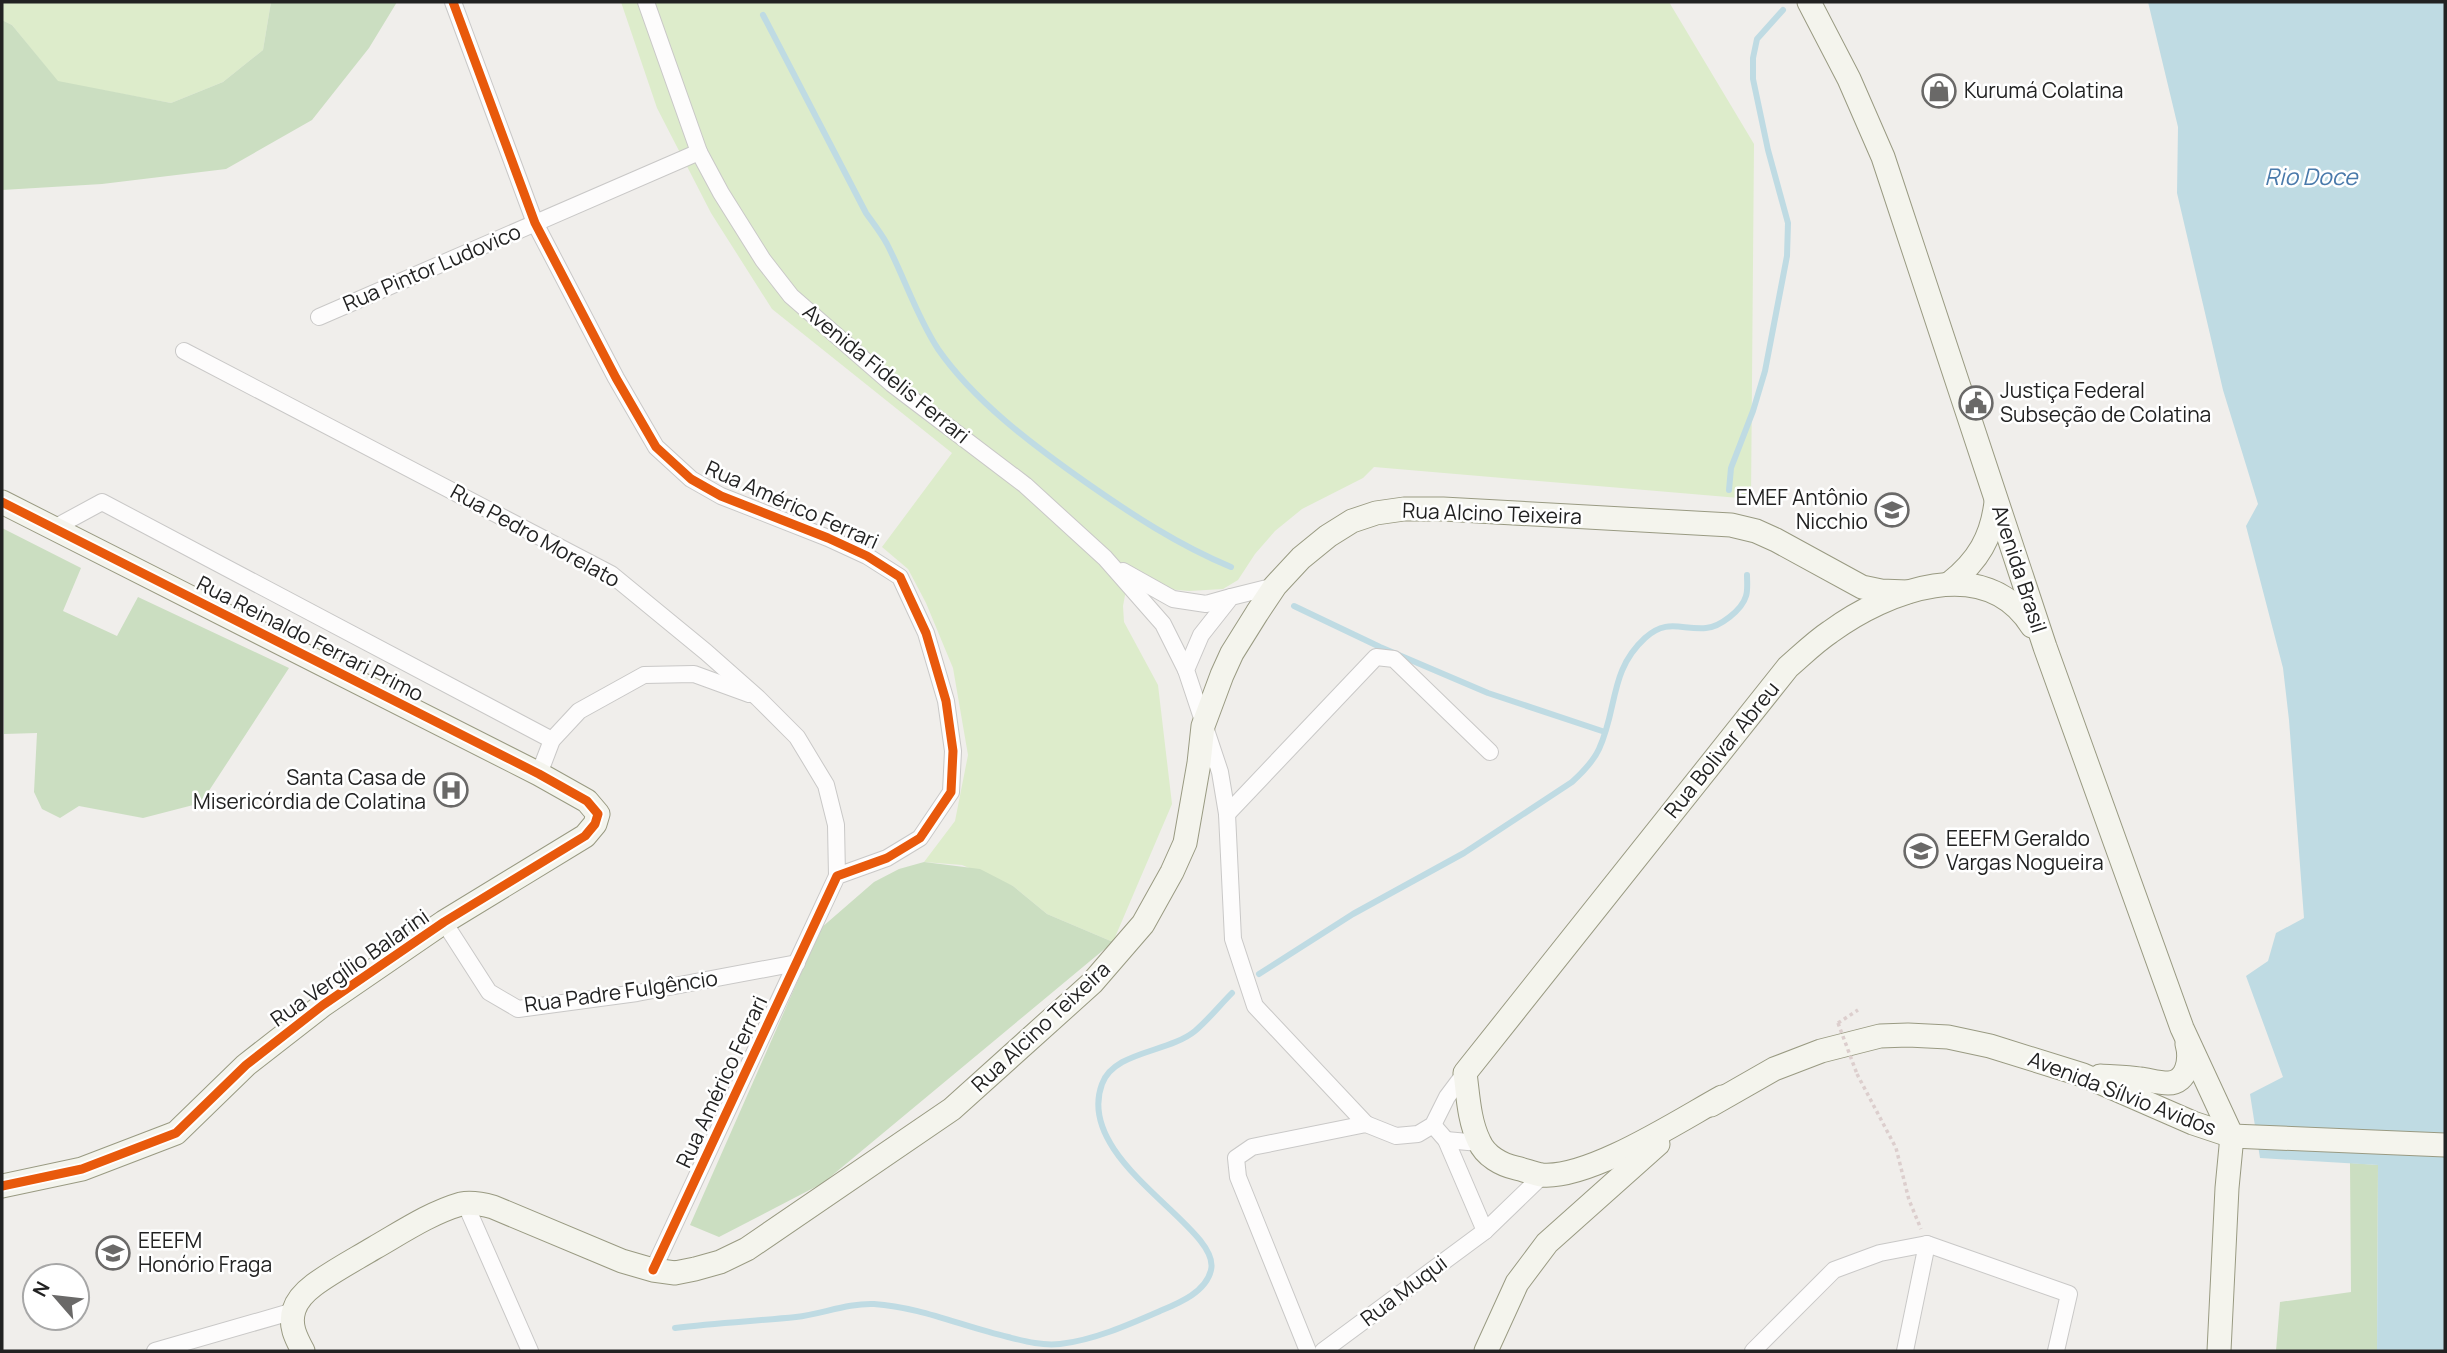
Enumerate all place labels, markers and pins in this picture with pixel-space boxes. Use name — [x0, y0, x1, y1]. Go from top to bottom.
shop icon: Kurumá Colatina — [1920, 72, 1958, 110]
place label: Kurumá Colatina — [1964, 76, 2123, 104]
place label: Justiça Federal Subseção de Colatina — [2000, 376, 2211, 428]
public building icon: Justiça Federal Subseção de Colatina — [1957, 384, 1995, 422]
place label: EMEF Antônio Nicchio — [1736, 483, 1868, 535]
school or university icon: EMEF Antônio Nicchio — [1873, 491, 1911, 529]
place label: Santa Casa de Misericórdia de Colatina — [193, 763, 426, 815]
hospital icon: Santa Casa de Misericórdia de Colatina — [432, 771, 470, 809]
place label: EEEFM Geraldo Vargas Nogueira — [1946, 824, 2104, 876]
school or university icon: EEEFM Geraldo Vargas Nogueira — [1902, 832, 1940, 870]
place label: EEEFM Honório Fraga — [138, 1226, 272, 1278]
school or university icon: EEEFM Honório Fraga — [94, 1234, 132, 1272]

